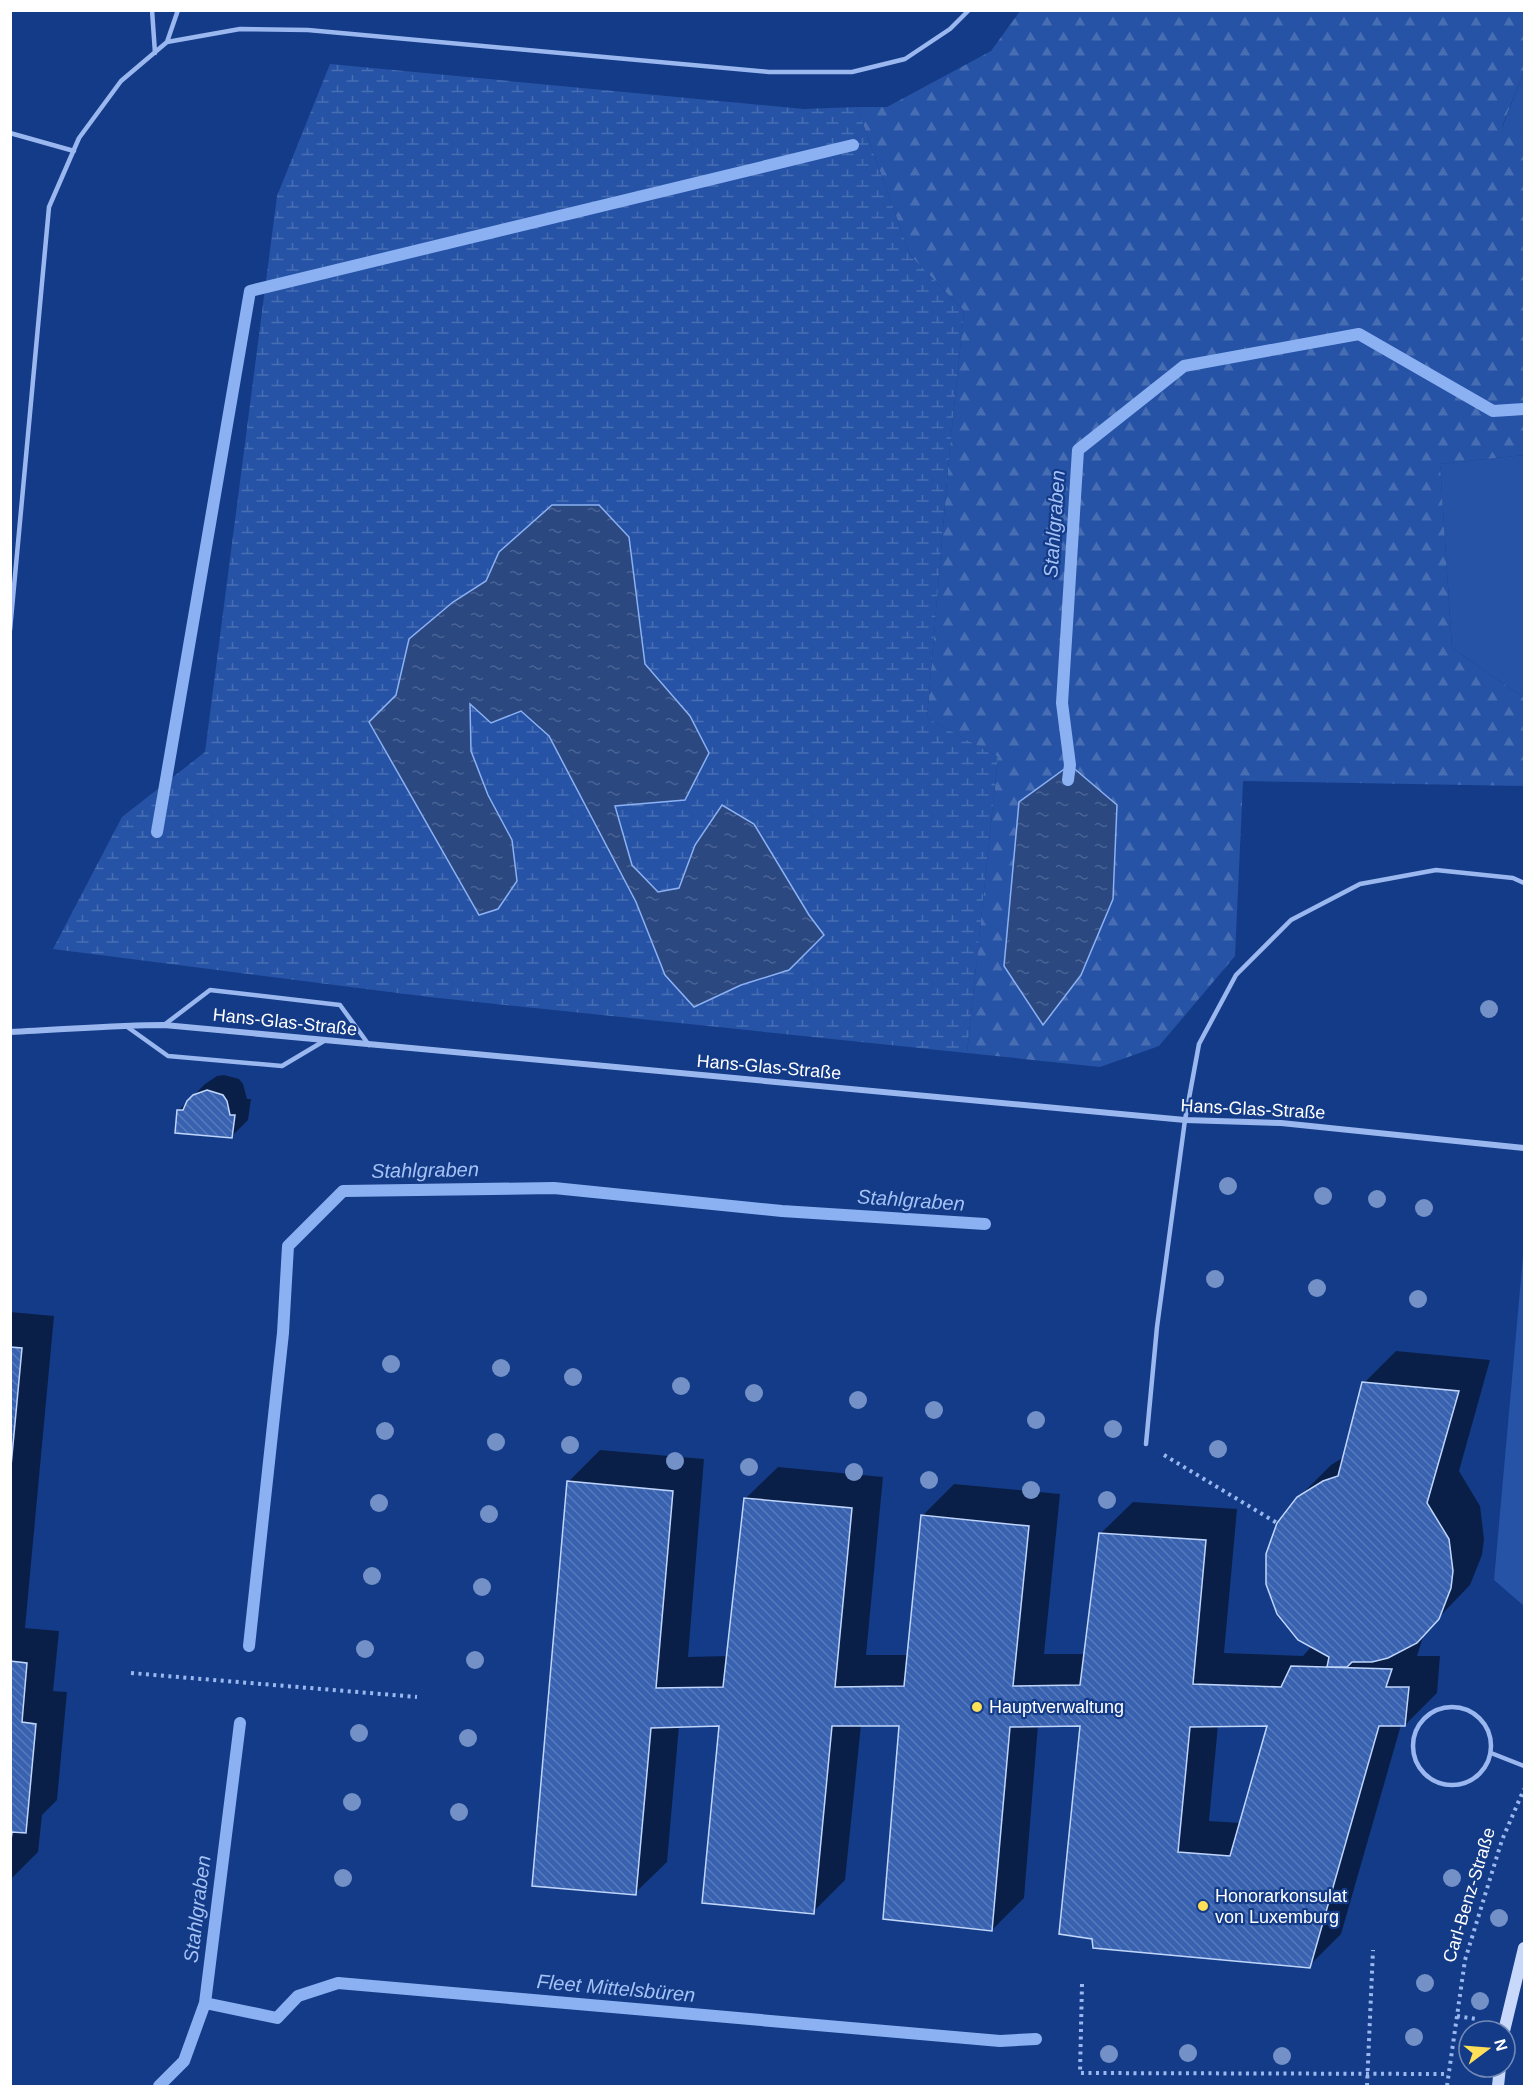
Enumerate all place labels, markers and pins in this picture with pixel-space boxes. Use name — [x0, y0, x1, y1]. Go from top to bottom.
place label: Hauptverwaltung — [989, 1697, 1124, 1717]
marker: Hauptverwaltung — [970, 1700, 984, 1714]
place label: Honorarkonsulat von Luxemburg — [1215, 1886, 1347, 1927]
marker: Honorarkonsulat von Luxemburg — [1196, 1899, 1210, 1913]

